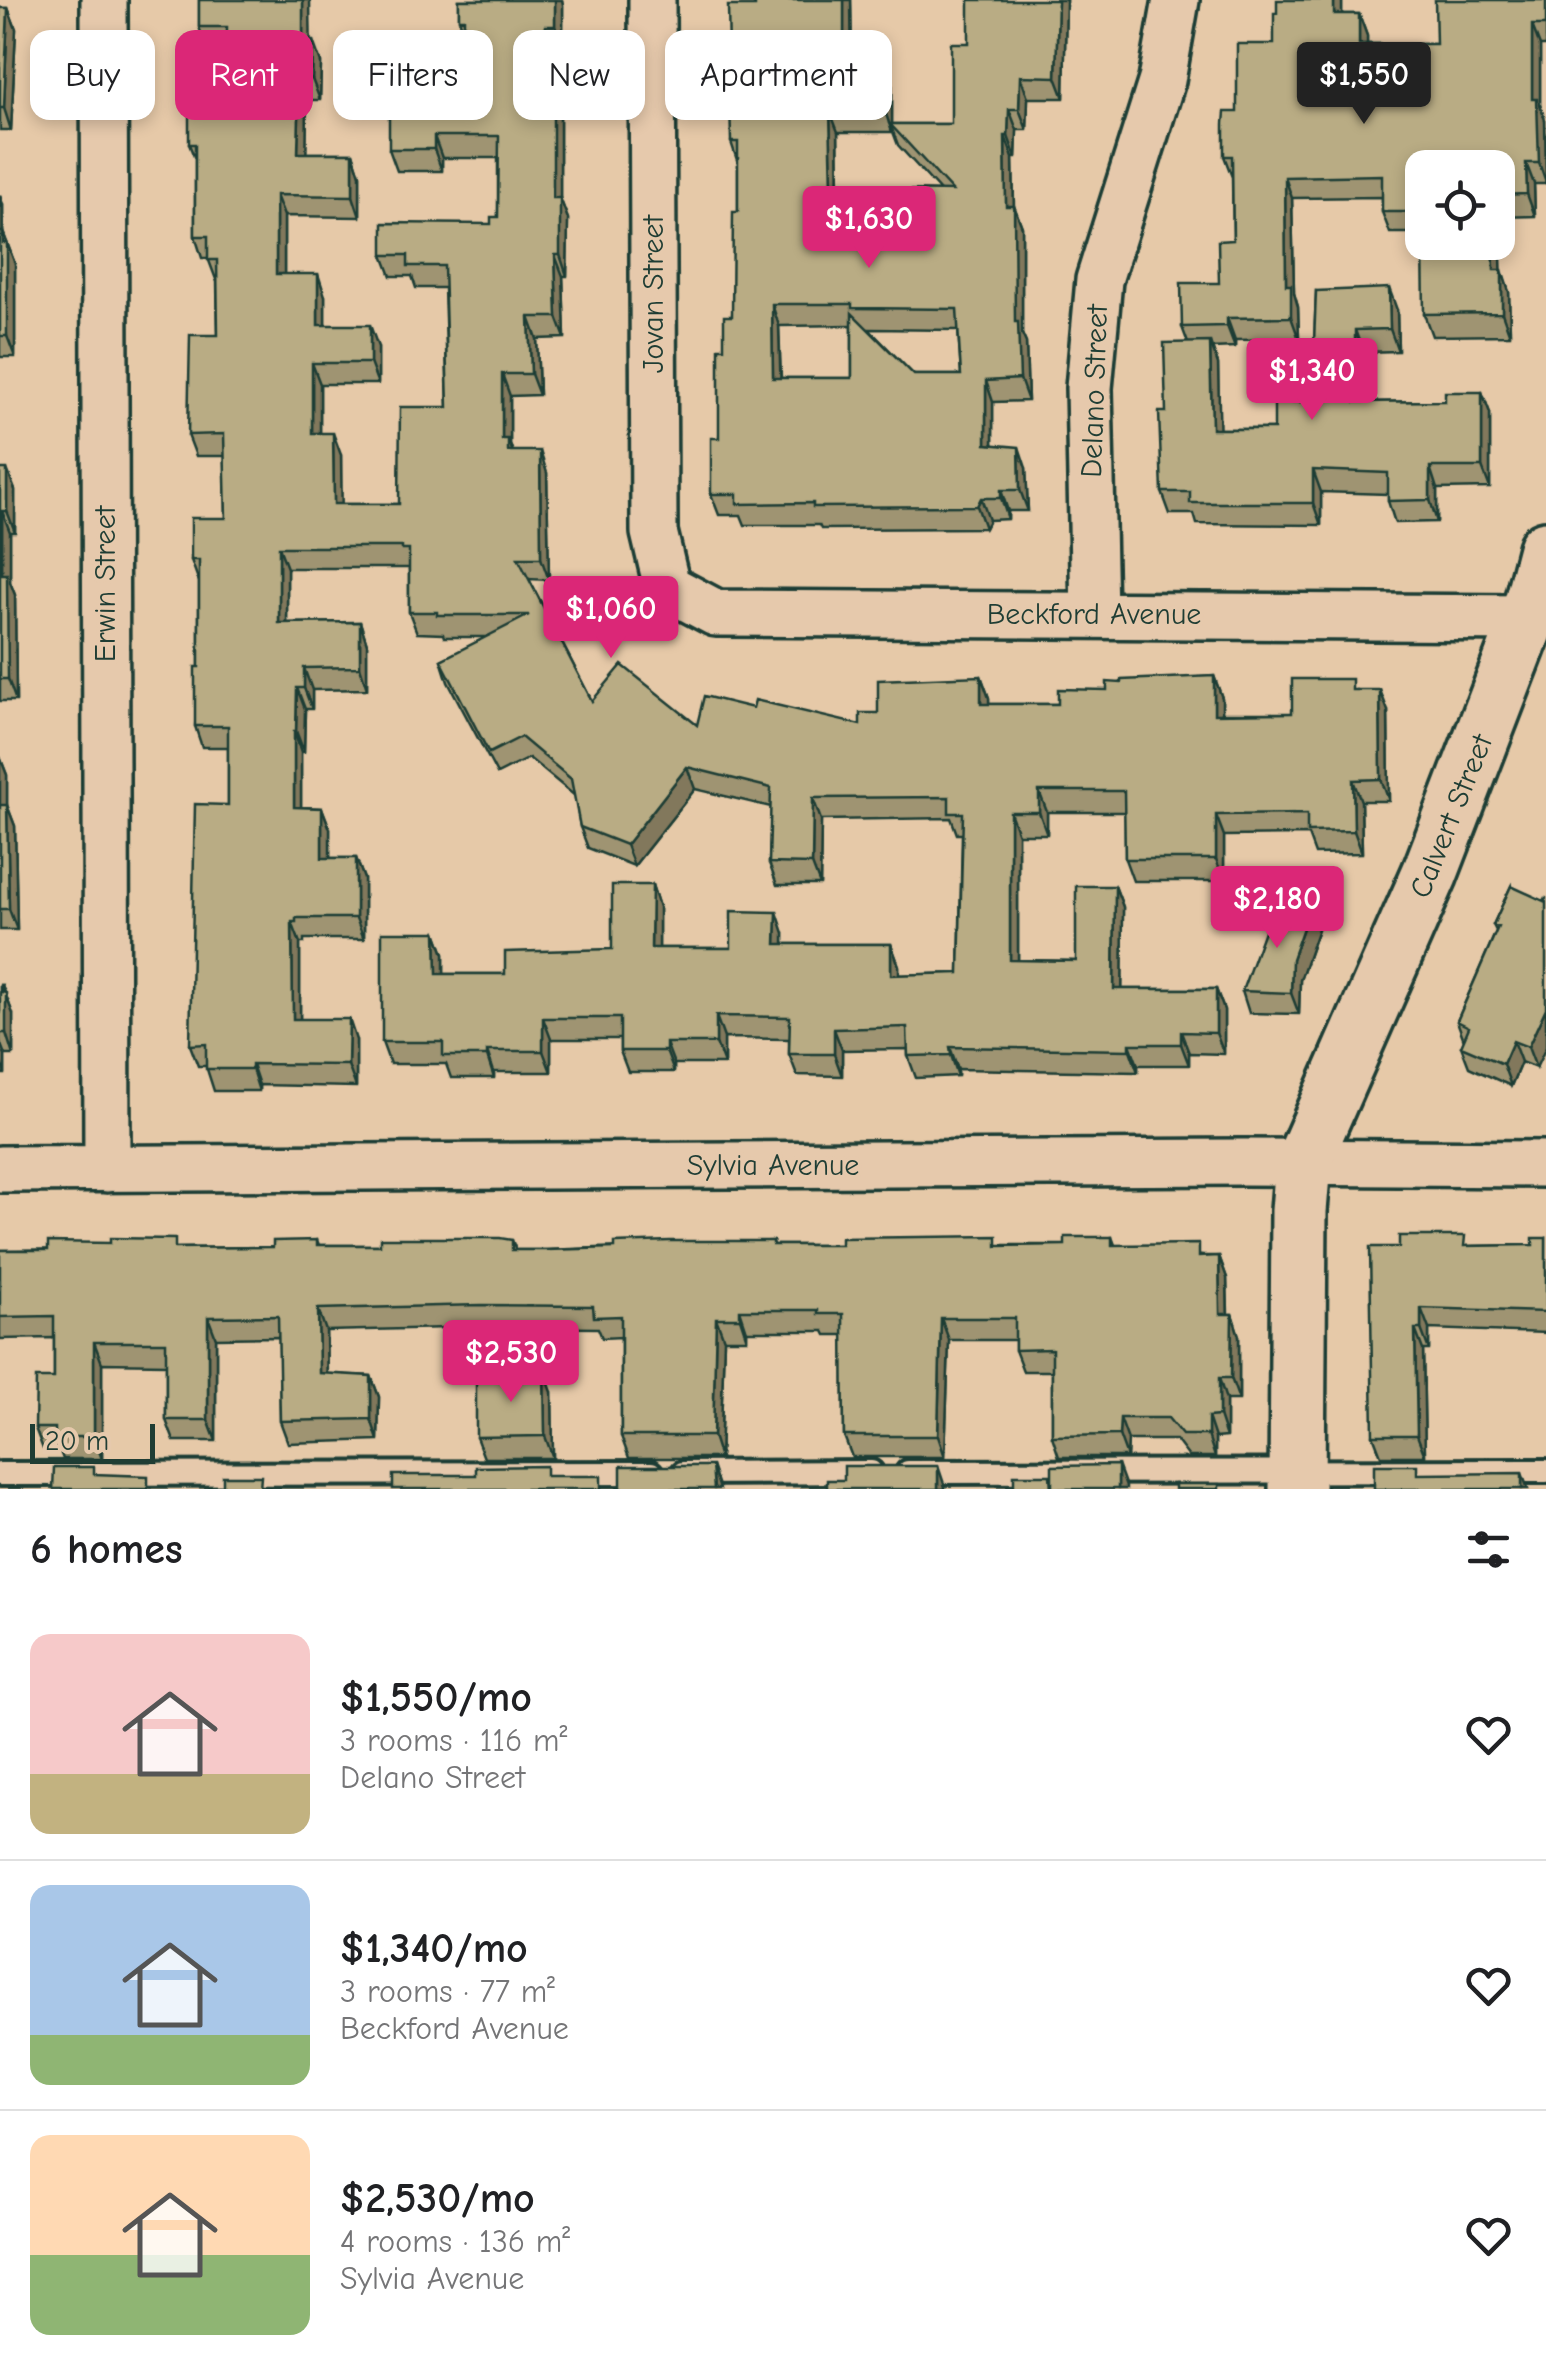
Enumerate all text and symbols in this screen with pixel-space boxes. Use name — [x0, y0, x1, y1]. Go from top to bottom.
chip: Buy — [30, 30, 155, 120]
chip: Rent — [175, 30, 313, 120]
chip: Filters — [333, 30, 493, 120]
chip: New — [513, 30, 645, 120]
chip: Apartment — [665, 30, 892, 120]
pin: $1,550 — [1283, 42, 1445, 127]
text: $1,550 — [1319, 56, 1409, 93]
map controls — [1405, 150, 1515, 260]
button: locate — [1405, 150, 1515, 260]
pin: $1,630 — [788, 186, 950, 271]
text: $1,630 — [825, 200, 913, 237]
street label: Jovan Street — [636, 213, 671, 373]
street label: Delano Street — [1074, 302, 1115, 478]
pin: $1,340 — [1231, 338, 1393, 423]
text: $1,340 — [1268, 352, 1356, 389]
street label: Erwin Street — [88, 504, 123, 662]
pin: $1,060 — [530, 576, 692, 661]
text: $1,060 — [565, 590, 657, 627]
street label: Beckford Avenue — [987, 597, 1201, 632]
street label: Calvert Street — [1403, 728, 1501, 903]
pin: $2,180 — [1196, 866, 1358, 951]
text: $2,180 — [1233, 880, 1321, 917]
street label: Sylvia Avenue — [687, 1148, 859, 1183]
pin: $2,530 — [430, 1320, 592, 1405]
text: $2,530 — [465, 1334, 557, 1371]
scale bar — [30, 1419, 155, 1464]
text: 20 m — [45, 1425, 109, 1457]
icon: filters — [1461, 1522, 1516, 1577]
text: 6 homes — [30, 1525, 183, 1574]
text: $1,550/mo — [340, 1673, 532, 1722]
icon: home — [110, 1674, 230, 1794]
icon: heart — [1461, 1707, 1516, 1762]
text: 3 rooms · 116 m² — [340, 1722, 568, 1759]
text: Delano Street — [340, 1759, 525, 1796]
text: $1,340/mo — [340, 1924, 528, 1973]
icon: home — [110, 1925, 230, 2045]
icon: heart — [1461, 1958, 1516, 2013]
text: 3 rooms · 77 m² — [340, 1973, 555, 2010]
text: Beckford Avenue — [340, 2010, 569, 2047]
text: $2,530/mo — [340, 2174, 535, 2223]
icon: home — [110, 2175, 230, 2295]
icon: heart — [1461, 2208, 1516, 2263]
text: 4 rooms · 136 m² — [340, 2223, 570, 2260]
text: Sylvia Avenue — [340, 2260, 524, 2297]

